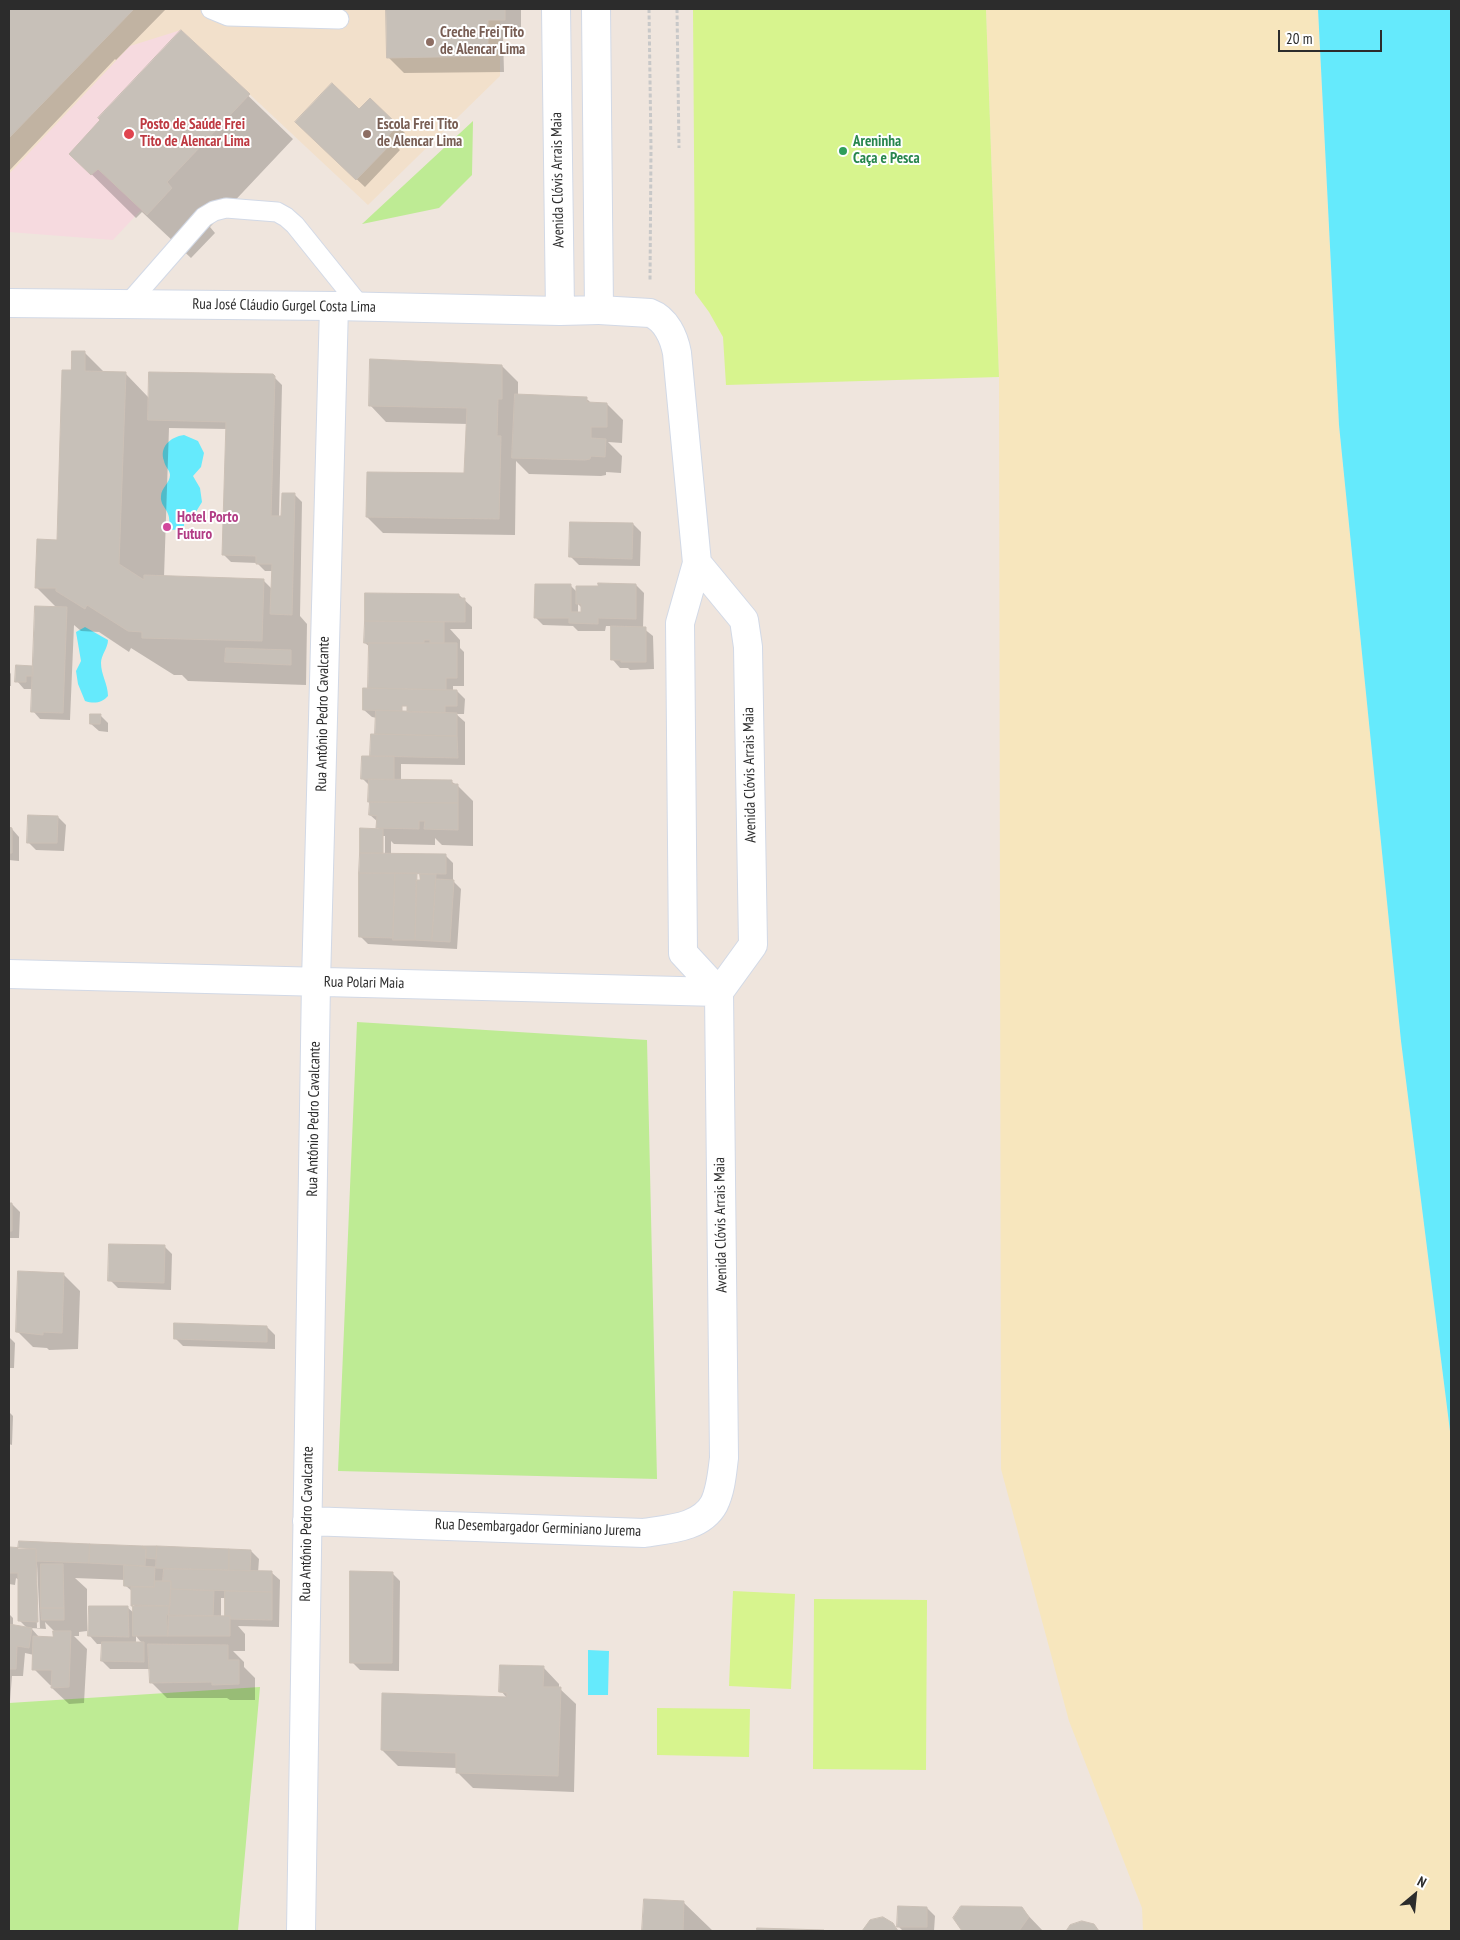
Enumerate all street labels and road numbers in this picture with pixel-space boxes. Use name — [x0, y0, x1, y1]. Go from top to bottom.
street label: Avenida Clóvis Arrais Maia — [548, 112, 568, 248]
street label: Rua José Cláudio Gurgel Costa Lima — [192, 295, 376, 317]
street label: Rua Antônio Pedro Cavalcante — [313, 636, 333, 792]
street label: Avenida Clóvis Arrais Maia — [740, 707, 760, 843]
street label: Rua Polari Maia — [324, 973, 404, 993]
street label: Rua Antônio Pedro Cavalcante — [304, 1041, 324, 1197]
street label: Avenida Clóvis Arrais Maia — [711, 1157, 731, 1293]
street label: Rua Antônio Pedro Cavalcante — [297, 1446, 317, 1602]
street label: Rua Desembargador Germiniano Jurema — [435, 1515, 641, 1541]

